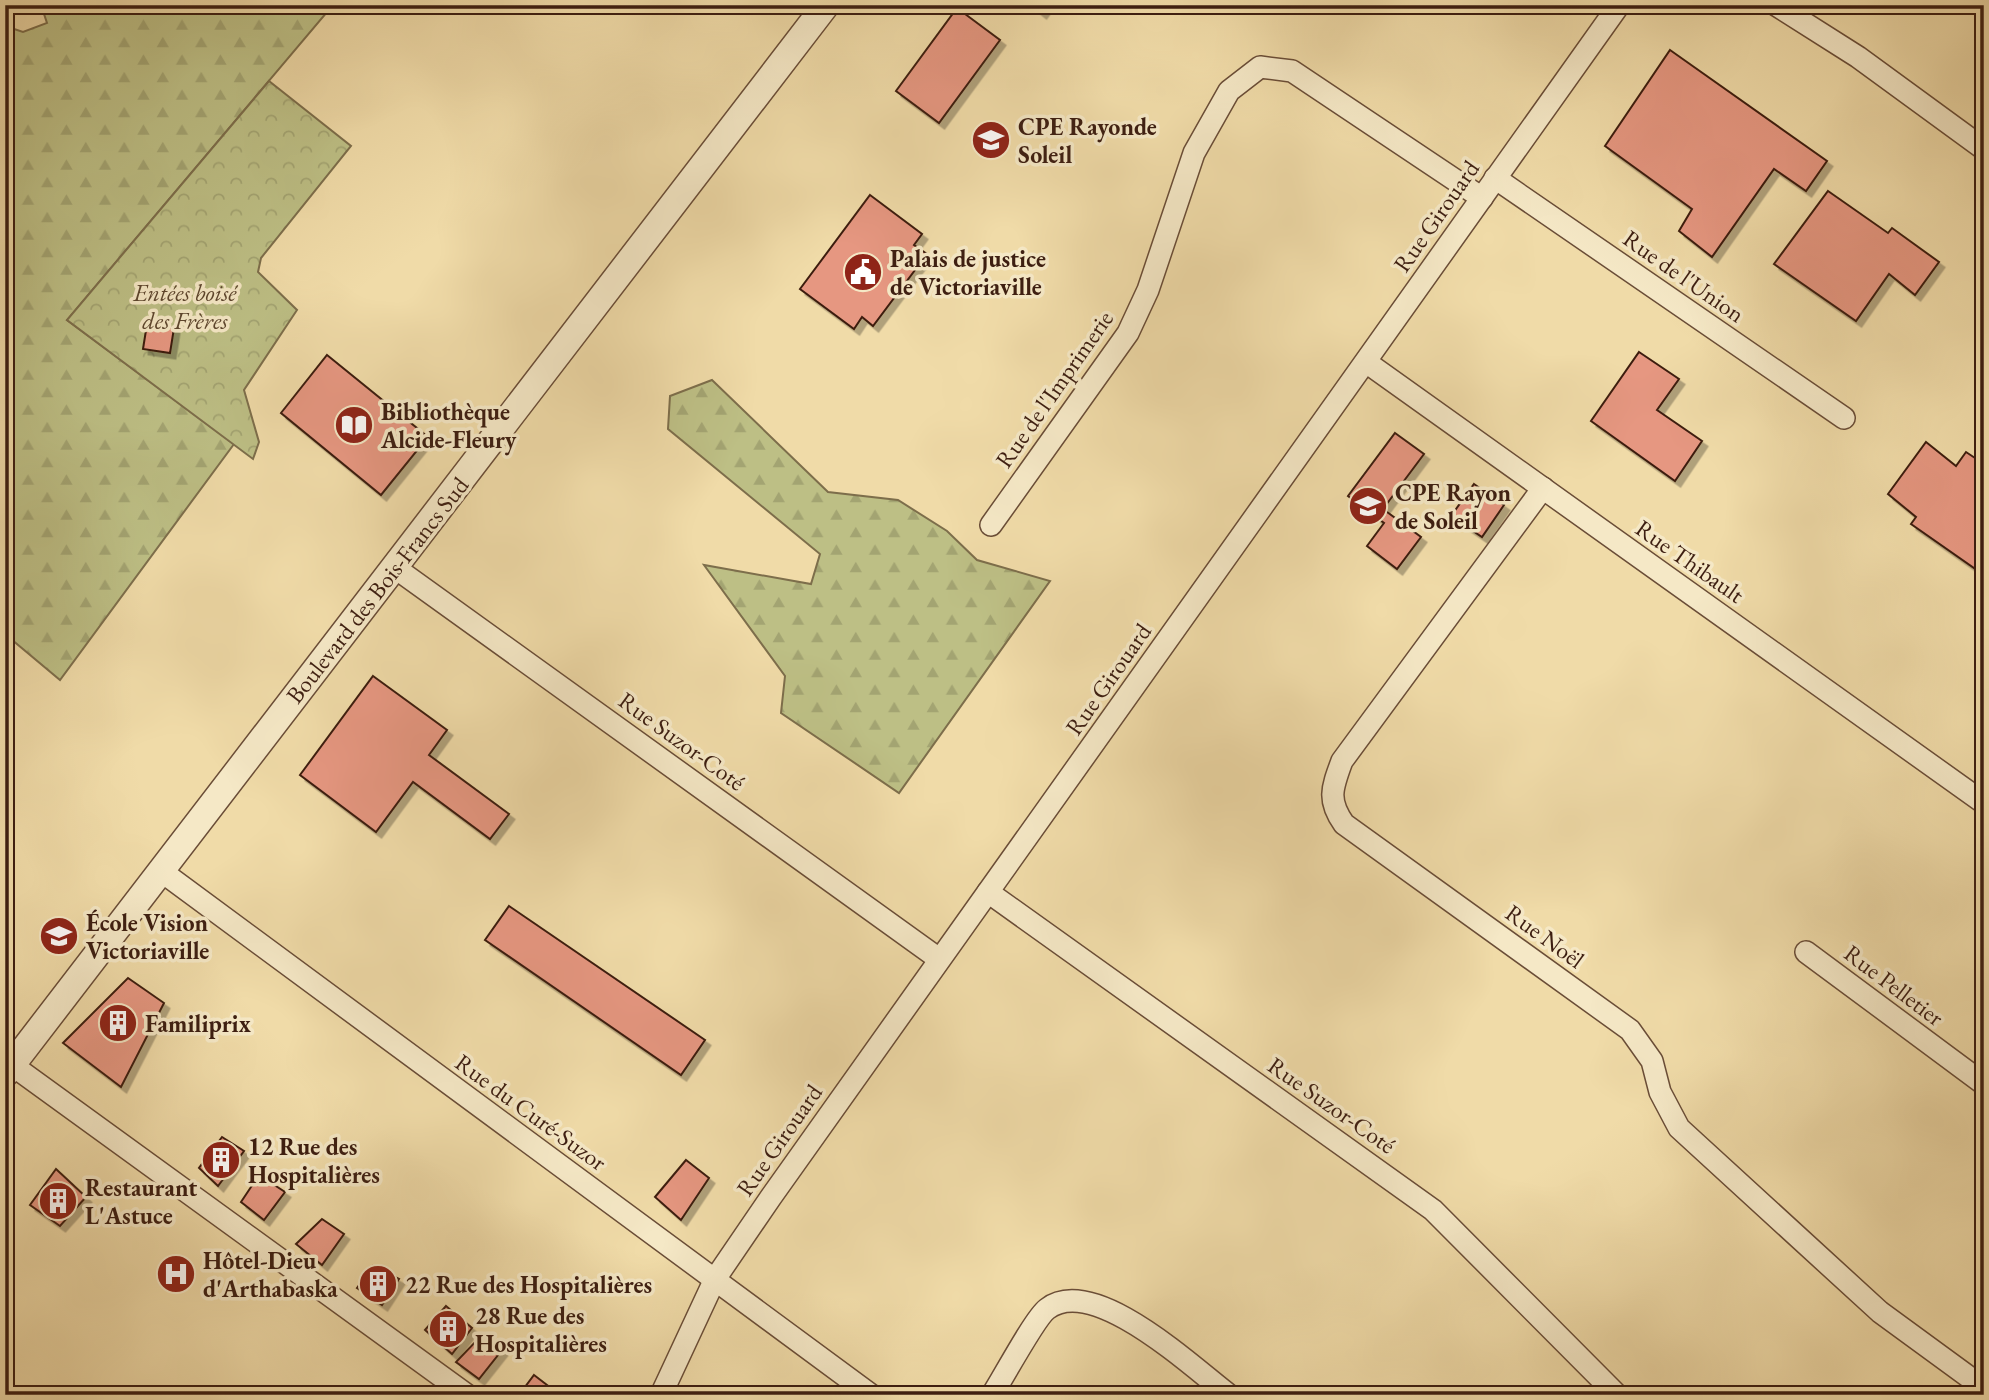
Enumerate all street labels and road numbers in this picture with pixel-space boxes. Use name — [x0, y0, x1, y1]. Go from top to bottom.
street label: Rue Girouard — [1386, 153, 1486, 278]
street label: Rue de l'Union — [1617, 223, 1751, 329]
street label: Rue de l'Imprimerie — [988, 304, 1120, 474]
street label: Boulevard des Bois-Francs Sud — [279, 470, 476, 710]
street label: Rue Thibault — [1630, 512, 1751, 610]
street label: Rue Girouard — [1058, 616, 1158, 741]
street label: Rue Suzor-Coté — [613, 685, 751, 797]
street label: Rue Noël — [1500, 897, 1591, 975]
street label: Rue Pelletier — [1838, 937, 1950, 1033]
street label: Rue du Curé-Suzor — [449, 1047, 613, 1177]
street label: Rue Suzor-Coté — [1262, 1050, 1402, 1160]
street label: Rue Girouard — [729, 1077, 829, 1202]

